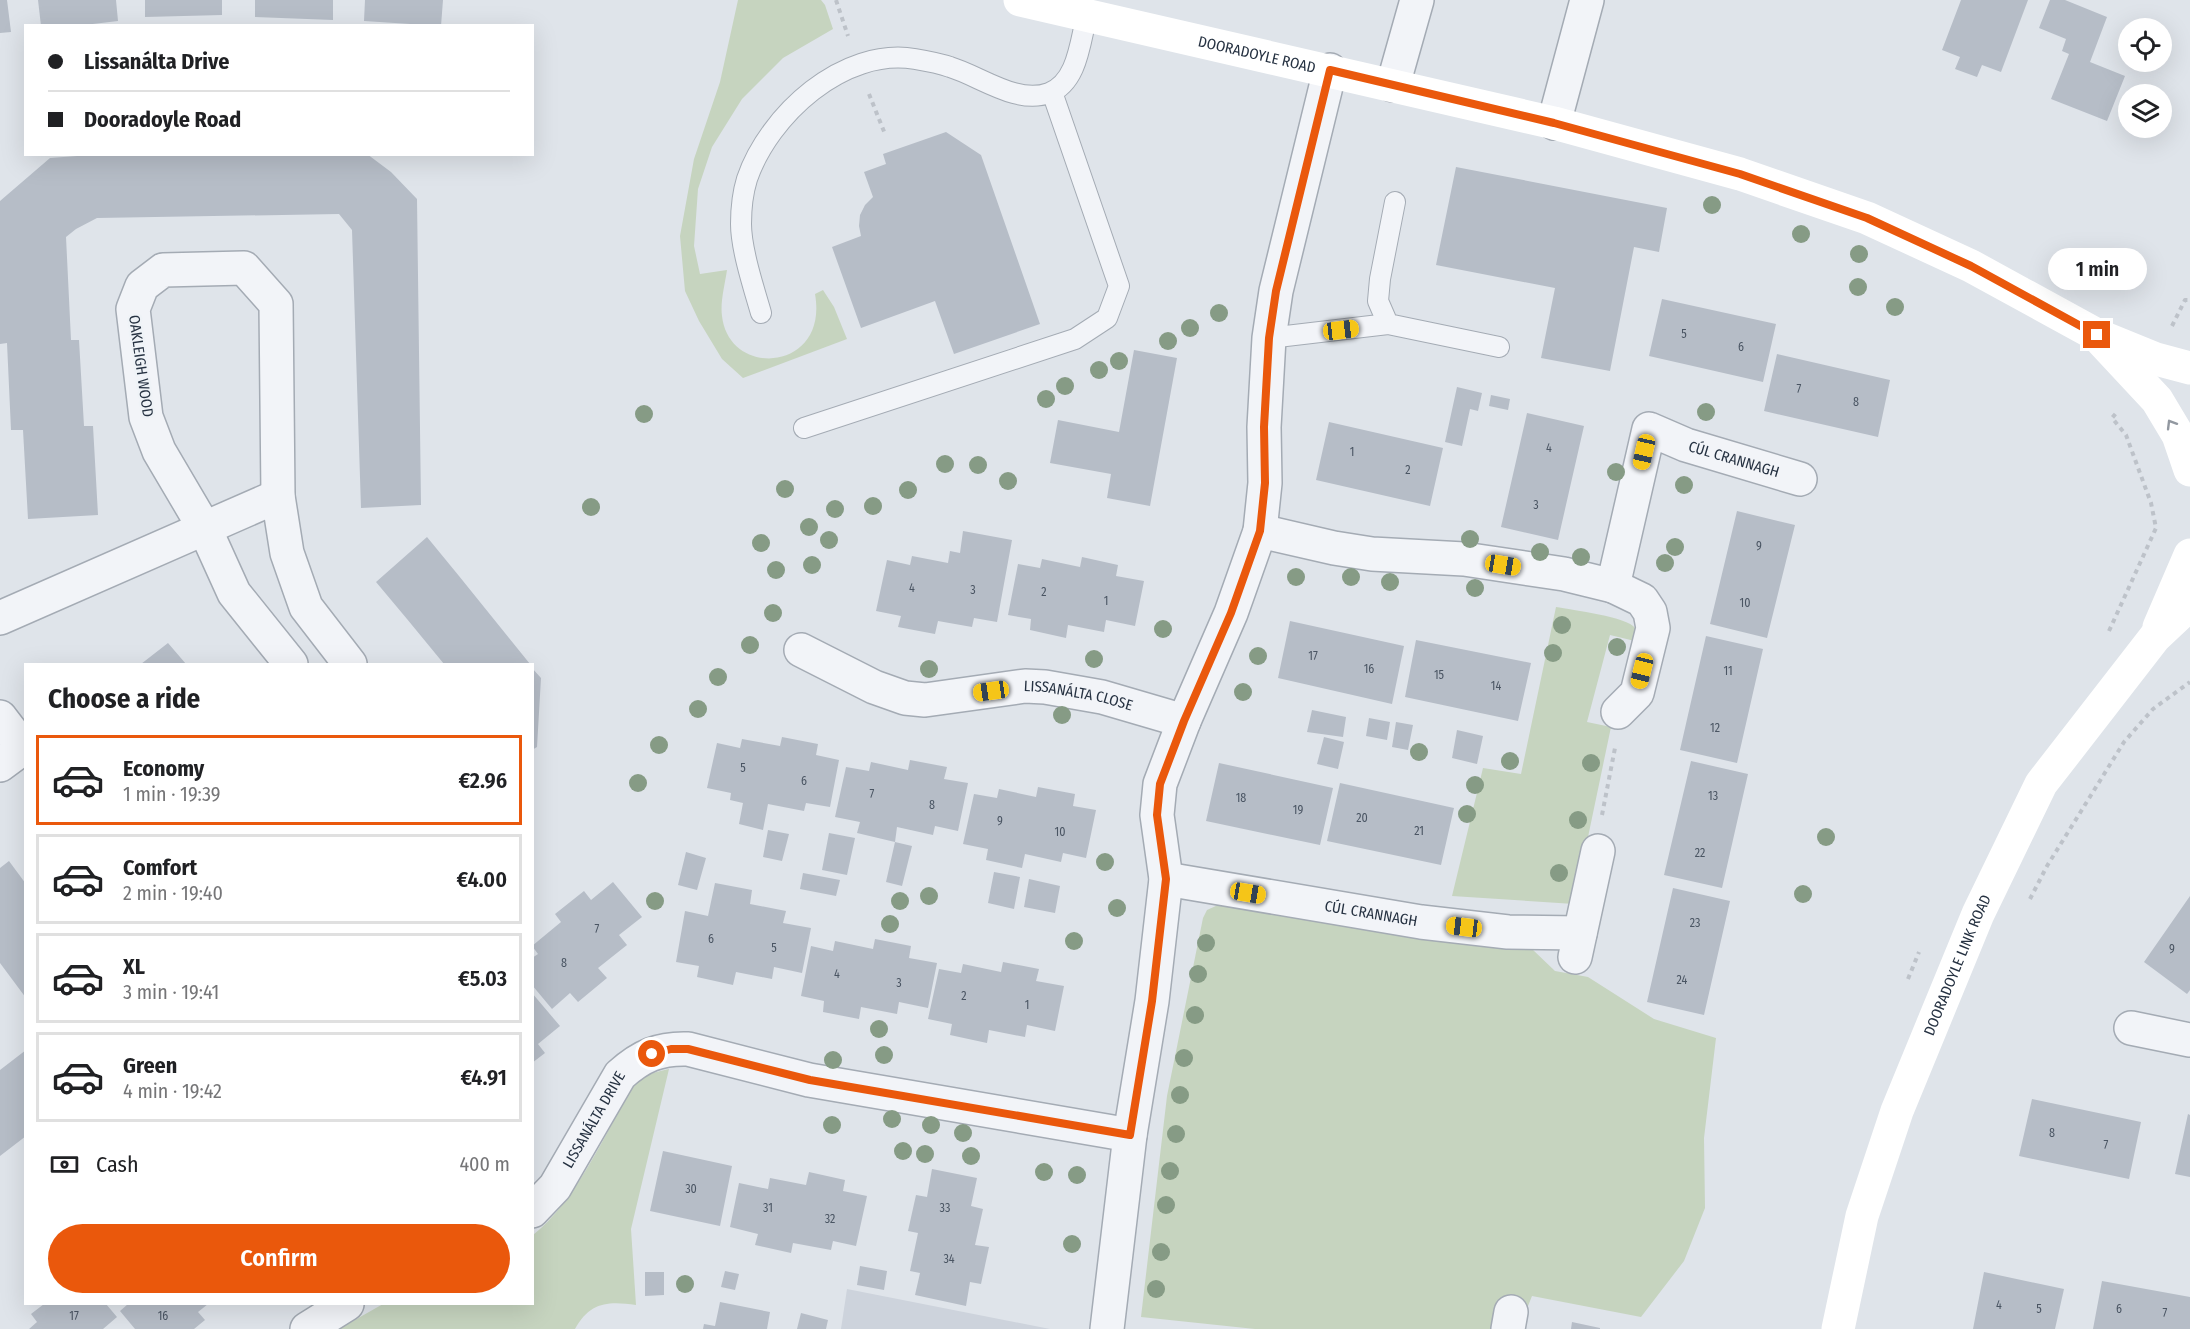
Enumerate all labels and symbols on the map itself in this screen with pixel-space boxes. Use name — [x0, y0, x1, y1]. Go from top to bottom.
street label: DOORADOYLE ROAD — [1196, 32, 1317, 77]
callout: 1 min — [2048, 248, 2146, 290]
street label: OAKLEIGH WOOD — [125, 314, 157, 418]
car — [1322, 319, 1360, 341]
route end — [2083, 321, 2110, 348]
house number: 5 — [1681, 327, 1687, 341]
house number: 6 — [1738, 340, 1744, 354]
house number: 7 — [1797, 382, 1802, 396]
house number: 8 — [1853, 395, 1859, 409]
one-way arrow — [2167, 420, 2179, 430]
car — [1631, 432, 1657, 472]
street label: CÚL CRANNAGH — [1686, 437, 1781, 481]
house number: 4 — [1546, 441, 1552, 455]
house number: 1 — [1350, 445, 1354, 459]
house number: 2 — [1405, 463, 1411, 477]
house number: 3 — [1533, 498, 1539, 512]
house number: 9 — [1756, 539, 1762, 553]
car — [1484, 553, 1522, 577]
house number: 4 — [909, 581, 915, 595]
house number: 3 — [970, 583, 976, 597]
house number: 2 — [1041, 585, 1047, 599]
house number: 1 — [1104, 594, 1108, 608]
house number: 10 — [1740, 596, 1750, 610]
house number: 17 — [1308, 649, 1318, 663]
car — [1629, 651, 1655, 691]
house number: 16 — [1364, 662, 1374, 676]
house number: 11 — [1723, 664, 1733, 678]
house number: 15 — [1434, 668, 1445, 682]
street label: LISSANÁLTA CLOSE — [1023, 677, 1135, 715]
house number: 14 — [1491, 679, 1501, 693]
car — [972, 680, 1010, 702]
house number: 12 — [1710, 721, 1720, 735]
house number: 5 — [740, 761, 746, 775]
house number: 6 — [801, 774, 807, 788]
house number: 7 — [870, 787, 875, 801]
house number: 13 — [1708, 789, 1718, 803]
house number: 18 — [1236, 791, 1246, 805]
house number: 8 — [929, 798, 935, 812]
house number: 19 — [1293, 803, 1303, 817]
house number: 20 — [1356, 811, 1368, 825]
house number: 9 — [997, 814, 1003, 828]
house number: 21 — [1414, 824, 1424, 838]
house number: 10 — [1055, 825, 1065, 839]
house number: 22 — [1695, 846, 1705, 860]
car — [1229, 881, 1267, 905]
street label: DOORADOYLE LINK ROAD — [1920, 892, 1995, 1038]
street label: CÚL CRANNAGH — [1323, 897, 1419, 930]
car — [1445, 916, 1483, 938]
house number: 23 — [1690, 916, 1700, 930]
house number: 7 — [595, 922, 600, 936]
house number: 6 — [708, 932, 714, 946]
house number: 5 — [771, 941, 777, 955]
house number: 9 — [2169, 942, 2175, 956]
house number: 8 — [561, 956, 567, 970]
house number: 4 — [834, 967, 840, 981]
house number: 24 — [1677, 973, 1688, 987]
house number: 3 — [896, 976, 902, 990]
house number: 2 — [961, 989, 967, 1003]
house number: 1 — [1025, 998, 1029, 1012]
route start — [638, 1040, 665, 1067]
street label: LISSANÁLTA DRIVE — [559, 1068, 629, 1171]
house number: 8 — [2049, 1126, 2055, 1140]
house number: 7 — [2104, 1138, 2109, 1152]
house number: 30 — [685, 1182, 697, 1196]
house number: 31 — [763, 1201, 773, 1215]
house number: 33 — [940, 1201, 950, 1215]
house number: 32 — [825, 1212, 835, 1226]
house number: 34 — [943, 1252, 955, 1266]
house number: 4 — [1996, 1298, 2002, 1312]
house number: 5 — [2036, 1302, 2042, 1316]
house number: 6 — [2116, 1302, 2122, 1316]
house number: 7 — [2163, 1306, 2168, 1320]
house number: 17 — [69, 1309, 79, 1323]
house number: 16 — [158, 1309, 168, 1323]

